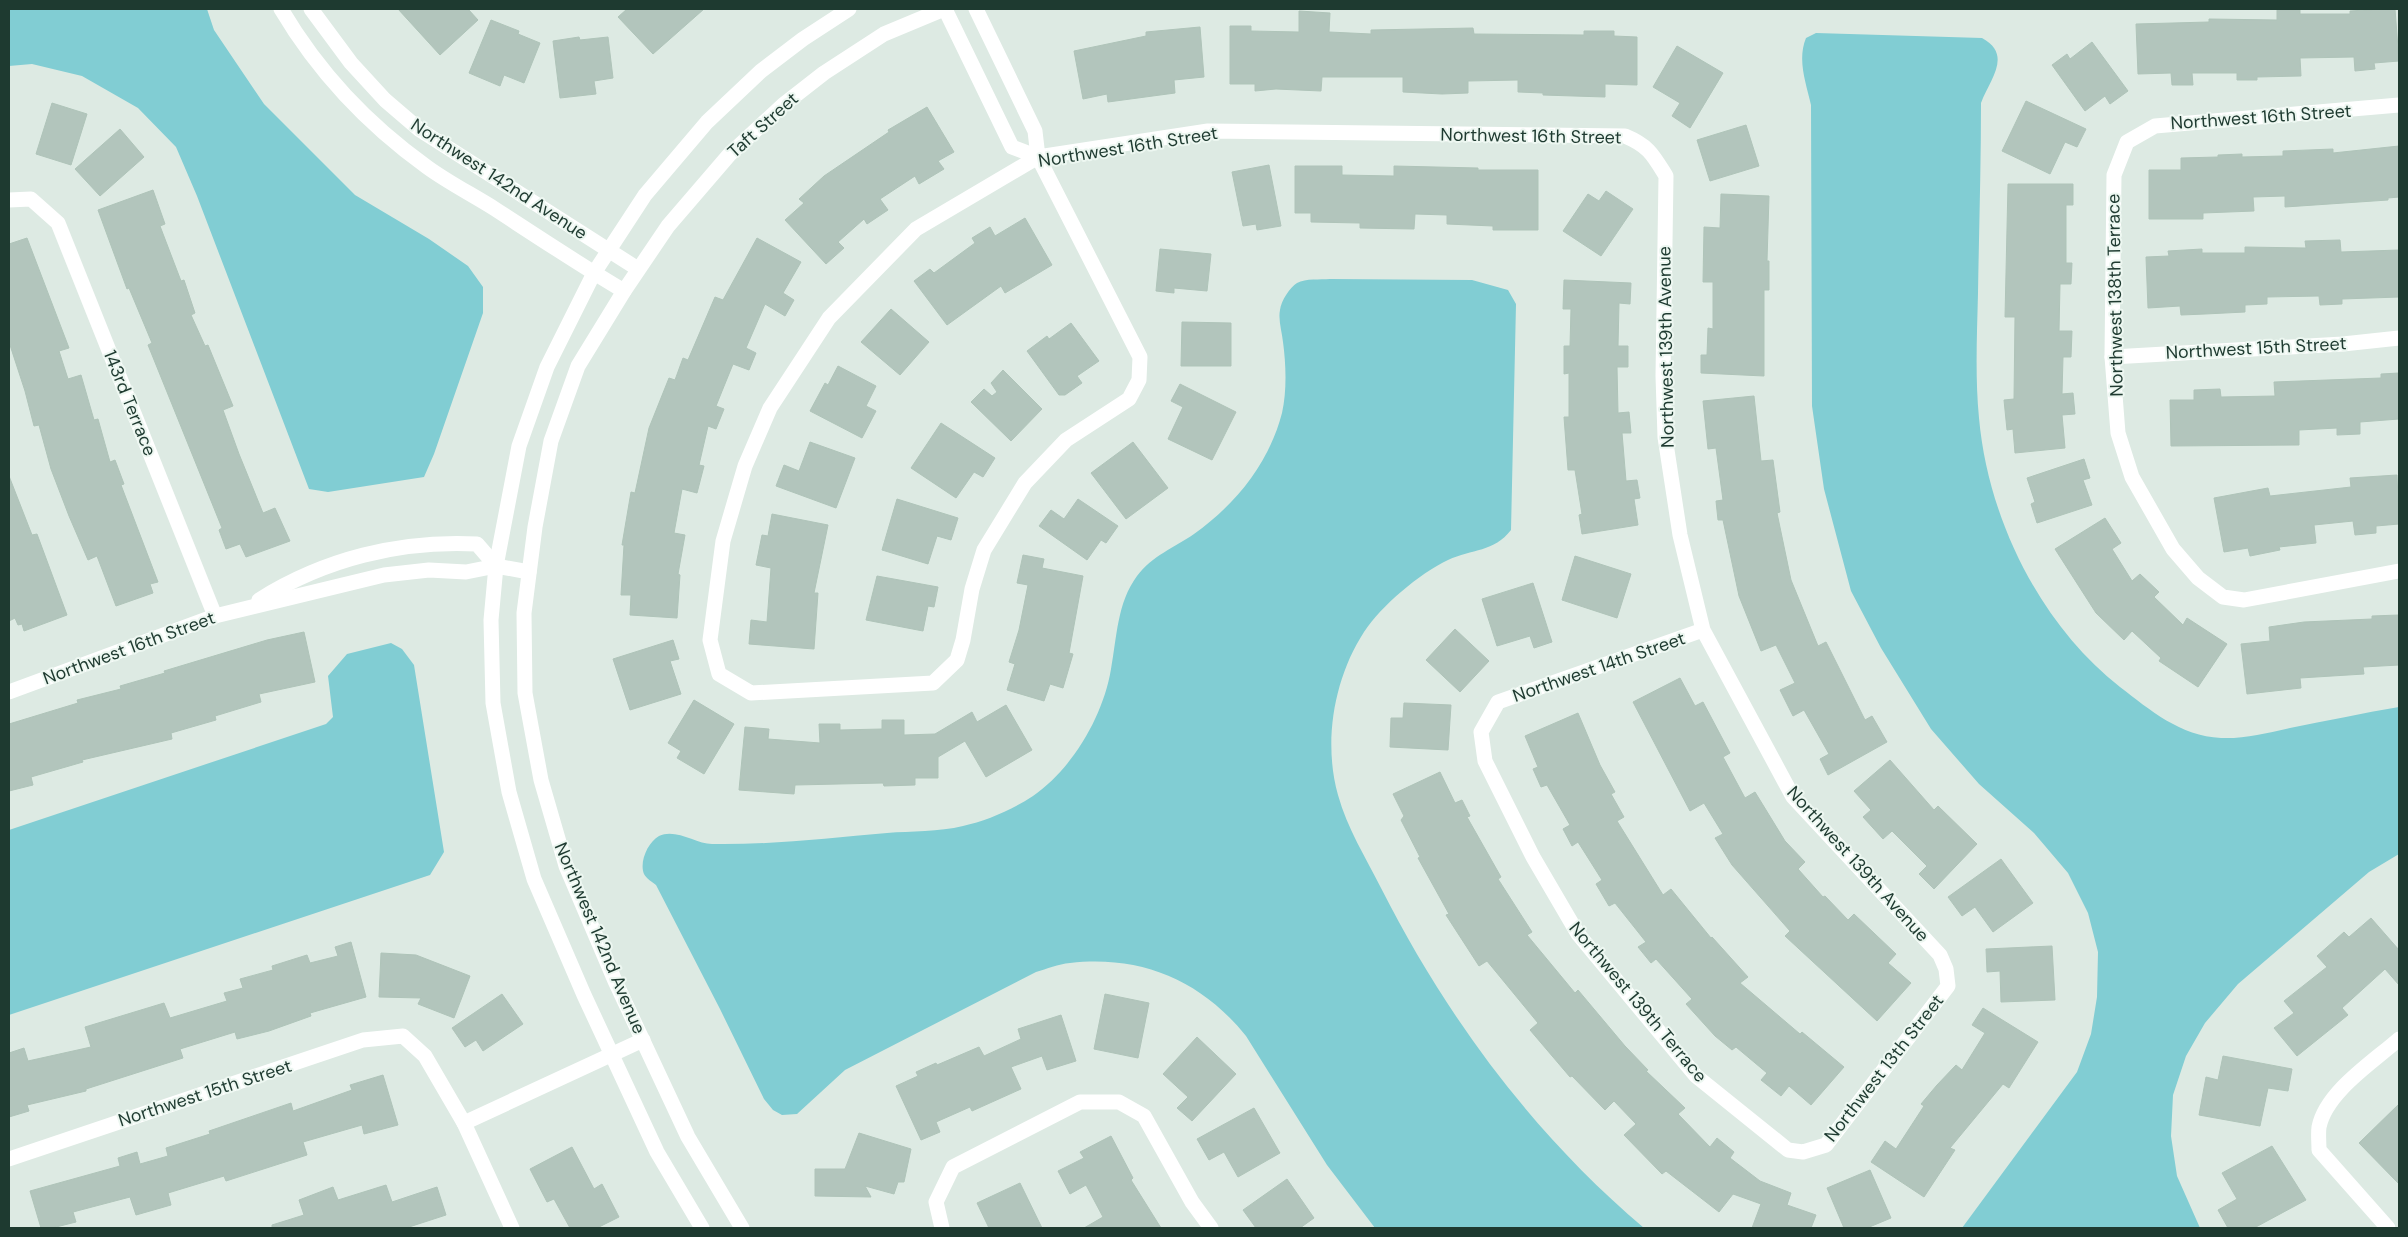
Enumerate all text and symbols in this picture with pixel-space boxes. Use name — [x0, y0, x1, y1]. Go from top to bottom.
street label: Taft Street — [722, 87, 804, 163]
street label: Northwest 16th Street — [2170, 99, 2352, 135]
street label: Northwest 142nd Avenue — [406, 113, 592, 245]
street label: Northwest 16th Street — [1037, 121, 1219, 173]
street label: Northwest 16th Street — [1440, 122, 1622, 150]
street label: Northwest 138th Terrace — [2101, 193, 2129, 397]
street label: Northwest 139th Avenue — [1652, 246, 1680, 448]
street label: Northwest 15th Street — [2165, 331, 2347, 365]
street label: 143rd Terrace — [98, 347, 162, 459]
street label: Northwest 16th Street — [40, 606, 218, 690]
street label: Northwest 14th Street — [1510, 626, 1688, 708]
street label: Northwest 139th Avenue — [1782, 781, 1934, 947]
street label: Northwest 142nd Avenue — [549, 839, 651, 1037]
street label: Northwest 139th Terrace — [1564, 917, 1712, 1087]
street label: Northwest 13th Street — [1819, 989, 1949, 1147]
street label: Northwest 15th Street — [115, 1054, 295, 1132]

